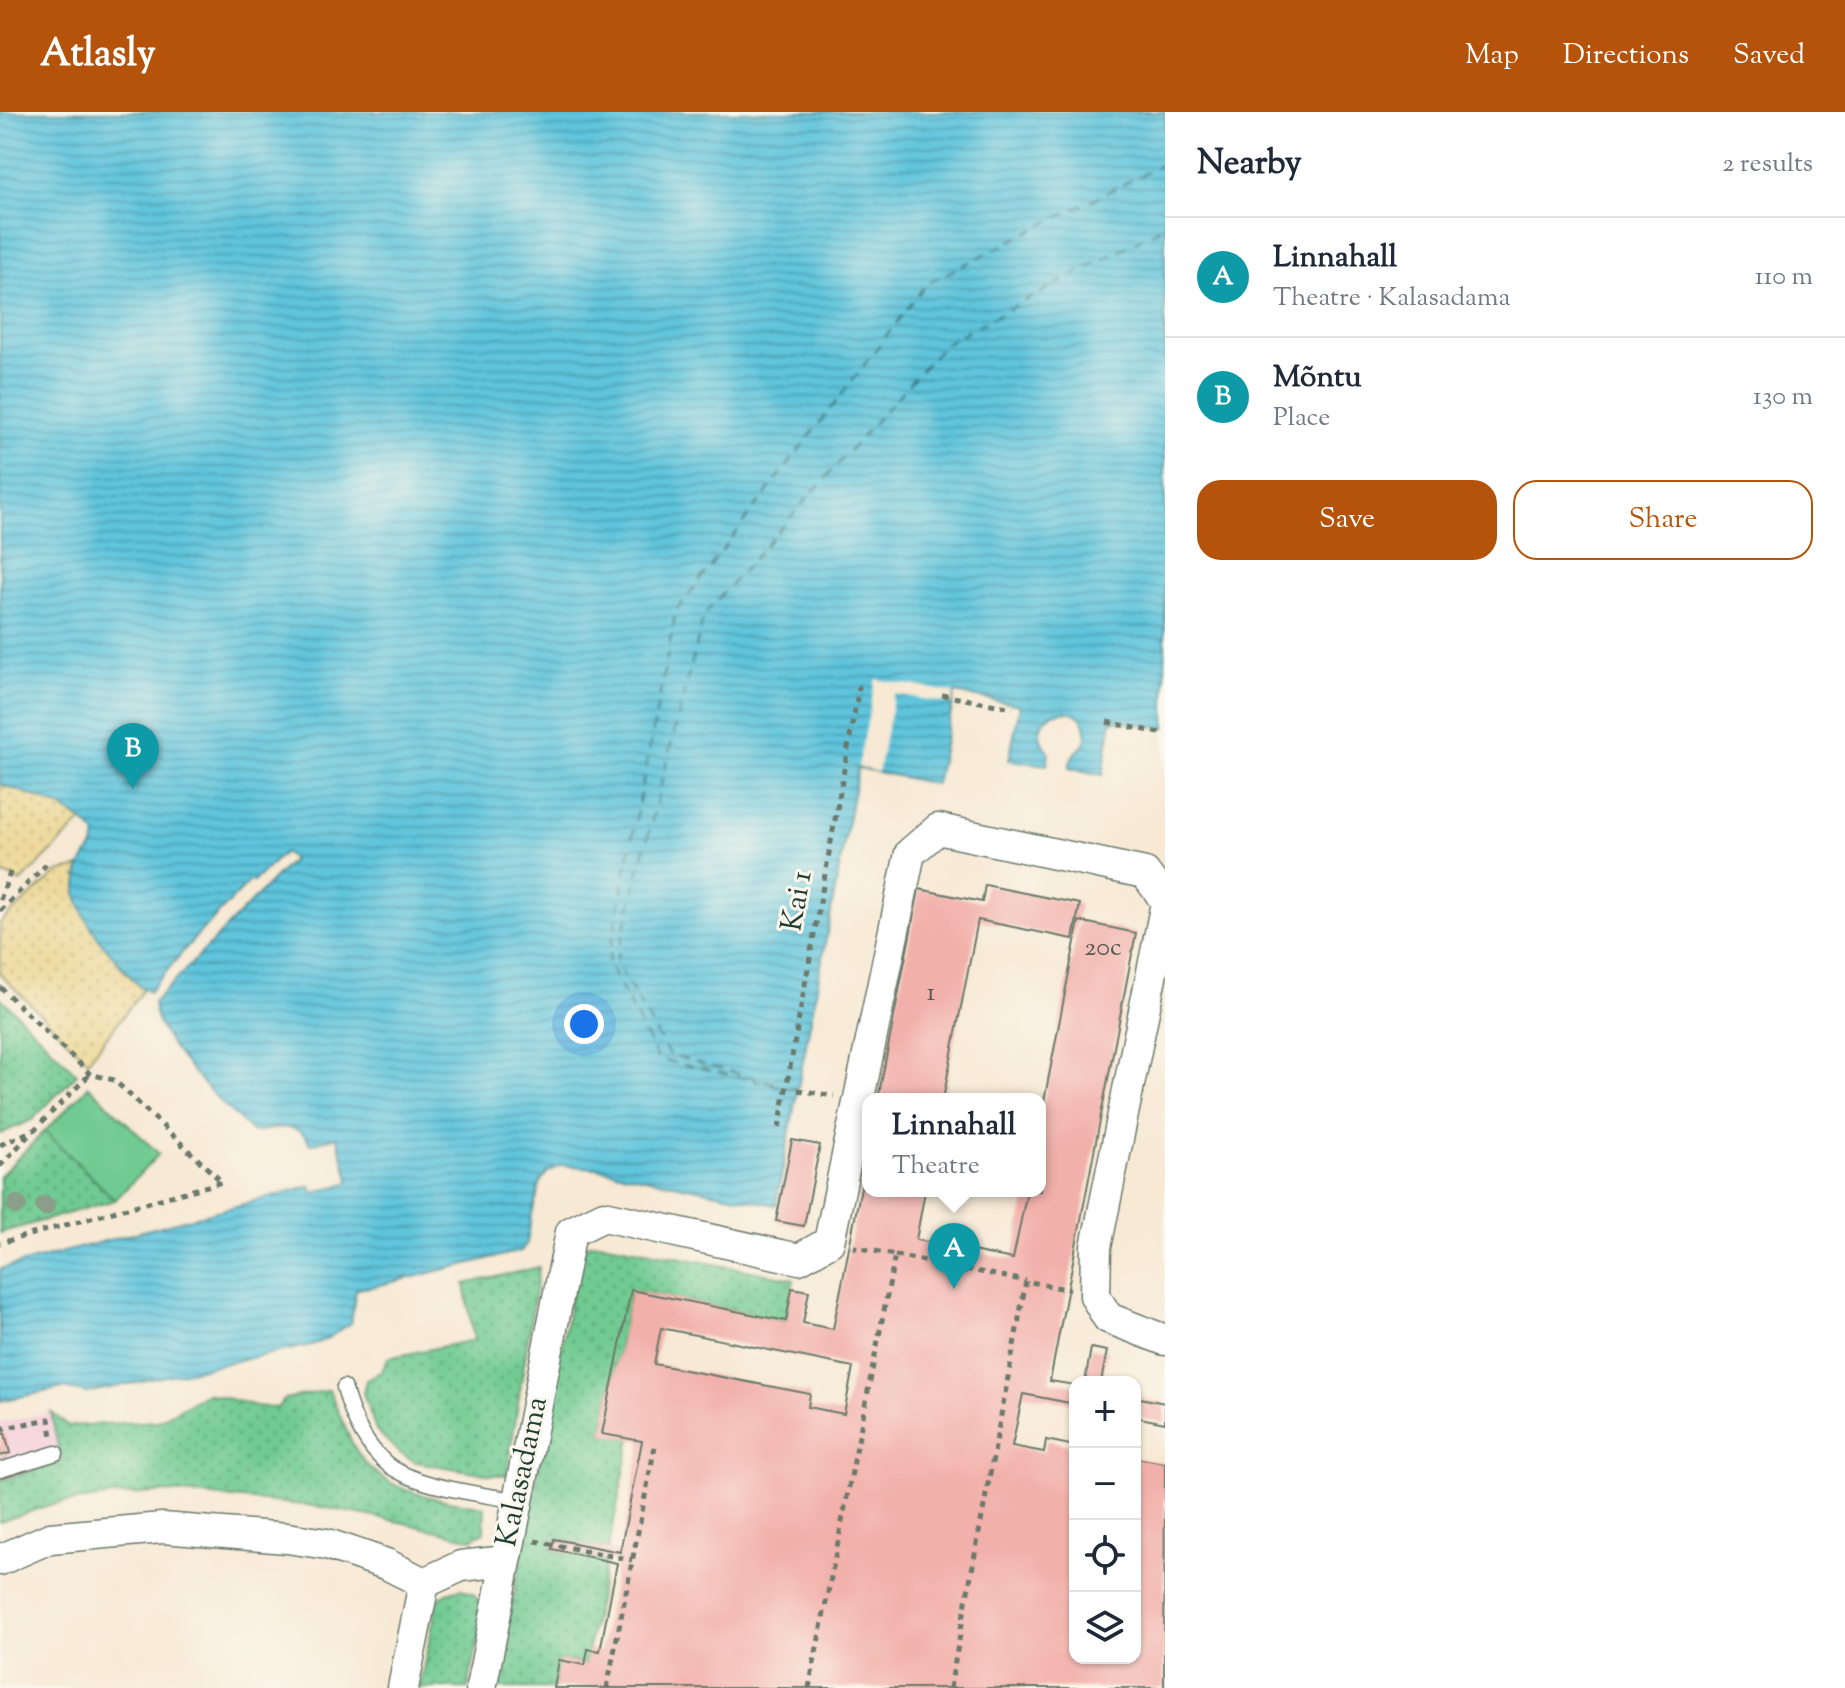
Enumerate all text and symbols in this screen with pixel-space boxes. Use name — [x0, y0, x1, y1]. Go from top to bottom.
text: Atlasly — [40, 29, 156, 83]
text: Map — [1465, 36, 1519, 76]
text: Directions — [1563, 36, 1689, 76]
text: Saved — [1733, 36, 1805, 76]
text: Nearby — [1197, 140, 1302, 189]
text: 2 results — [1722, 146, 1813, 183]
text: Linnahall — [1273, 237, 1397, 280]
text: A — [1212, 259, 1234, 296]
text: 110 m — [1755, 259, 1813, 296]
text: Theatre · Kalasadama — [1273, 280, 1511, 317]
text: Mõntu — [1273, 357, 1362, 400]
text: B — [1215, 379, 1231, 416]
text: 130 m — [1753, 379, 1813, 416]
text: Place — [1273, 400, 1330, 437]
button: Save — [1197, 480, 1497, 560]
button: Share — [1513, 480, 1813, 560]
pin: B — [107, 723, 159, 789]
street label: Kai 1 — [772, 867, 824, 935]
house number: 20c — [1084, 930, 1122, 967]
house number: 1 — [927, 975, 936, 1012]
your location — [564, 1004, 604, 1044]
popup — [862, 1093, 1046, 1197]
text: Linnahall — [892, 1105, 1016, 1148]
text: Theatre — [892, 1148, 980, 1185]
pin: A — [928, 1223, 980, 1289]
map controls — [1069, 1376, 1141, 1664]
button: + — [1069, 1376, 1141, 1448]
street label: Kalasadama — [486, 1393, 560, 1551]
button: − — [1069, 1448, 1141, 1520]
button: locate — [1069, 1520, 1141, 1592]
button: layers — [1069, 1592, 1141, 1664]

